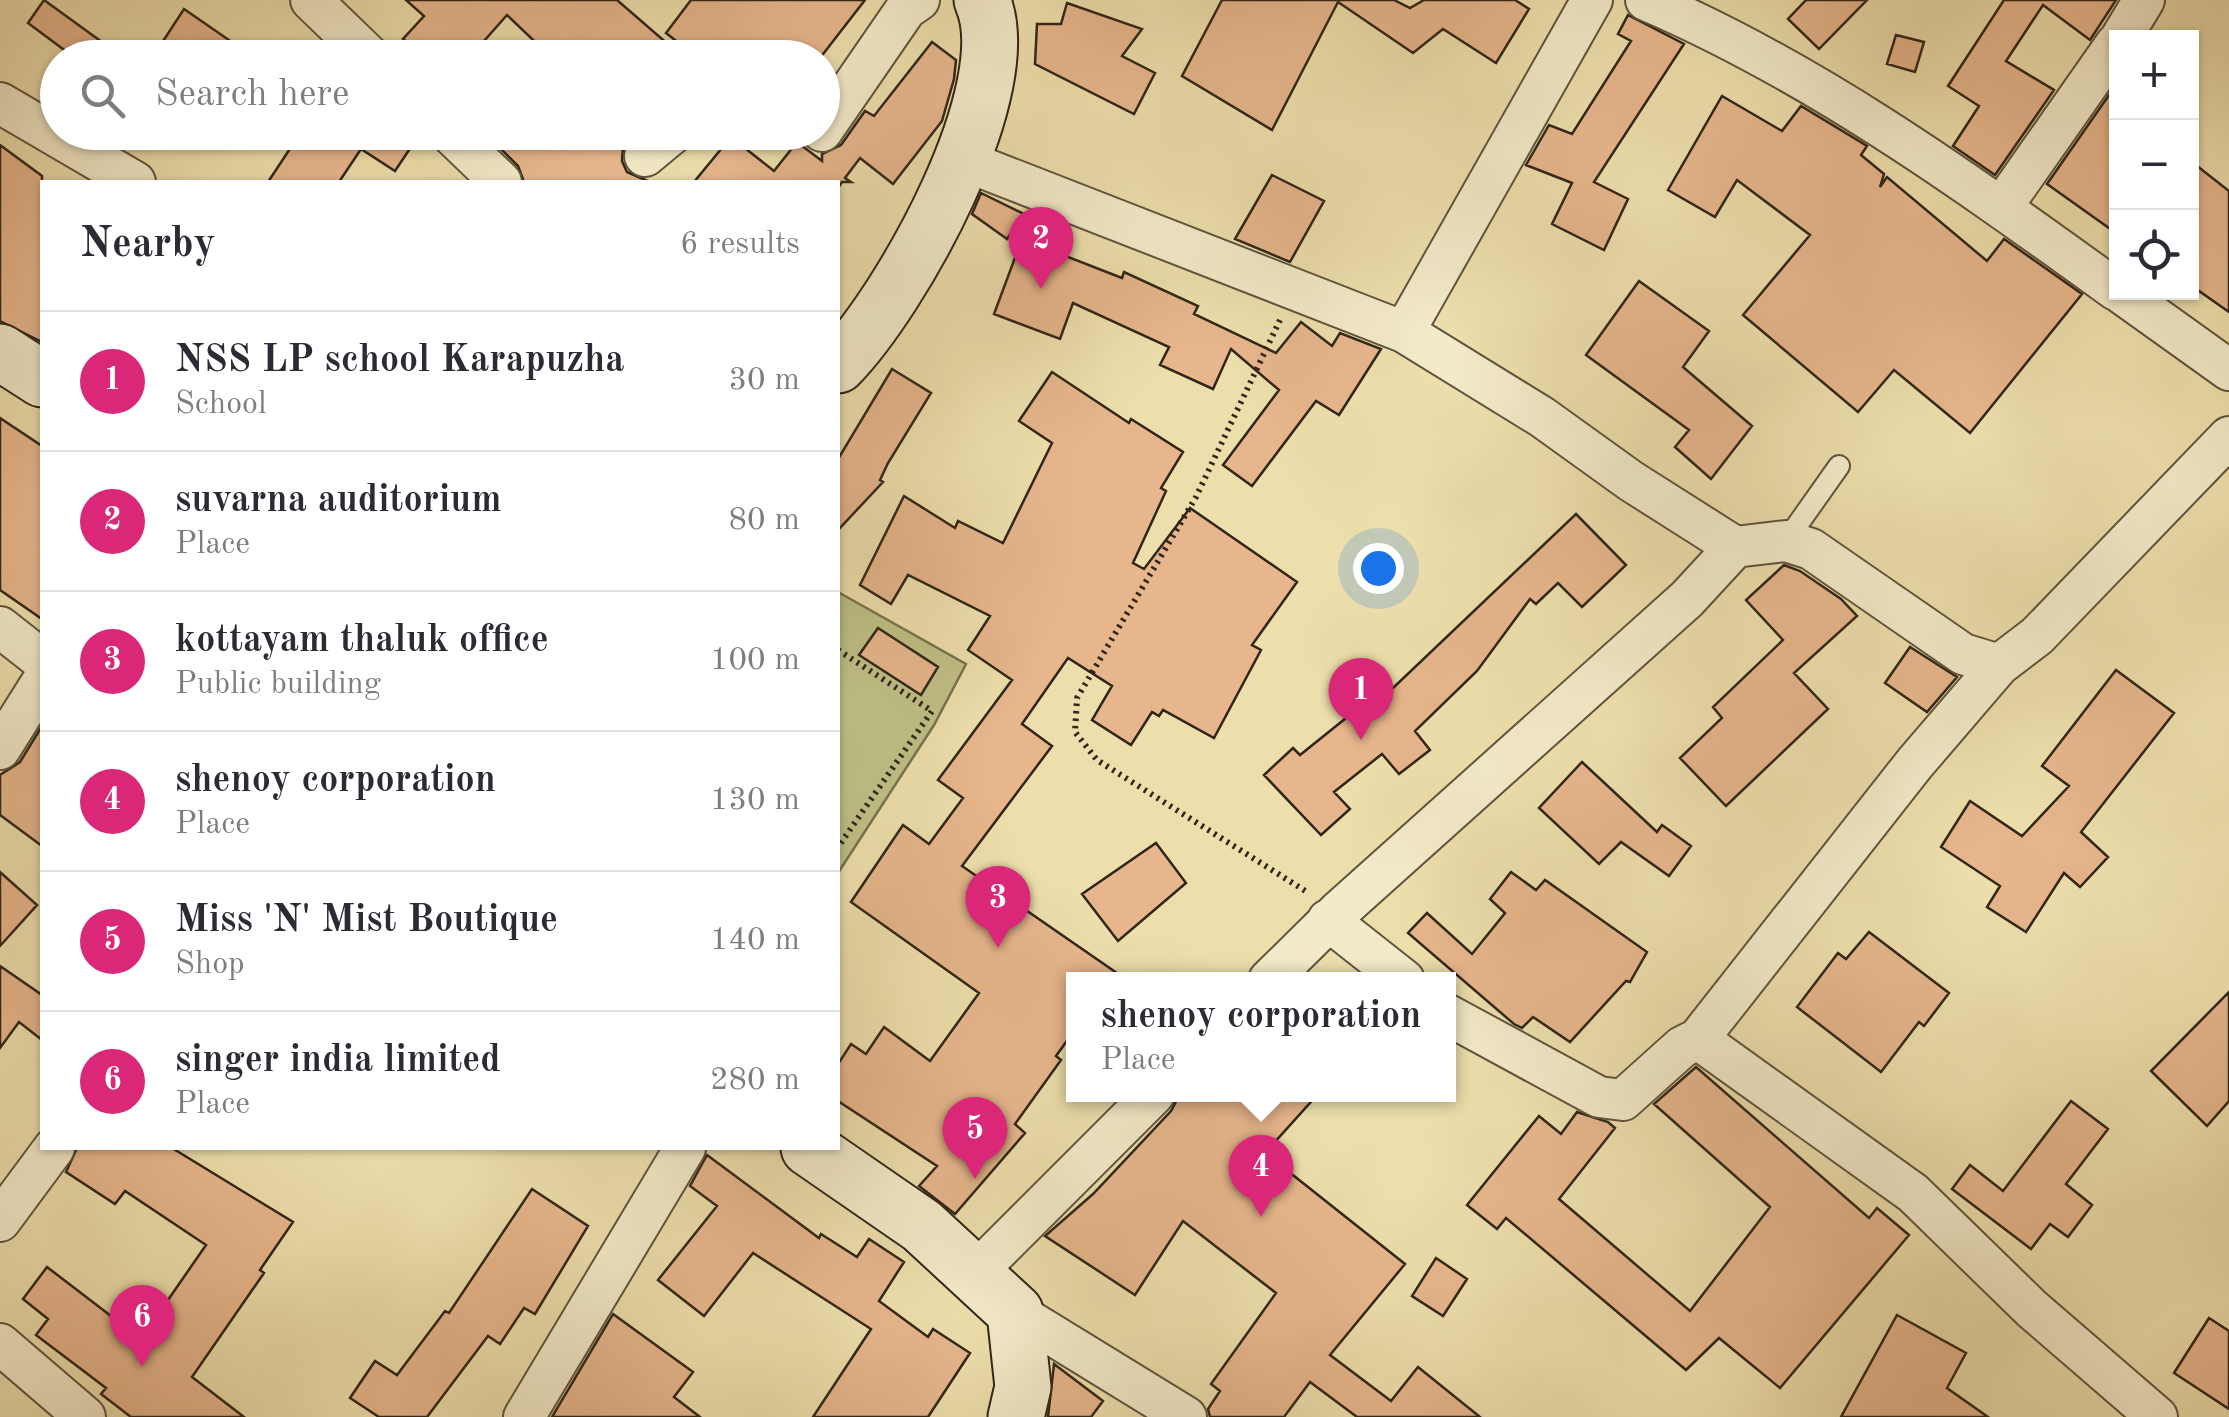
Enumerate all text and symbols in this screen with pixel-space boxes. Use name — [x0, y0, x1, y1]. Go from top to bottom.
map controls — [2109, 30, 2199, 300]
button: + — [2109, 30, 2199, 120]
search box — [40, 40, 840, 150]
icon: search — [75, 68, 130, 123]
text: Search here — [155, 76, 350, 114]
button: − — [2109, 120, 2199, 210]
pin: 2 — [1008, 206, 1074, 289]
button: locate — [2109, 210, 2199, 300]
text: Nearby — [80, 224, 216, 266]
text: 6 results — [680, 229, 800, 261]
text: NSS LP school Karapuzha — [175, 342, 625, 380]
text: 1 — [103, 365, 122, 397]
text: 30 m — [729, 365, 800, 397]
text: School — [175, 389, 267, 421]
text: suvarna auditorium — [175, 482, 502, 520]
text: 2 — [103, 505, 122, 537]
text: 80 m — [729, 505, 800, 537]
text: Place — [175, 529, 250, 561]
your location — [1353, 543, 1404, 594]
text: kottayam thaluk office — [175, 622, 549, 660]
text: 3 — [103, 645, 122, 677]
text: 100 m — [710, 645, 800, 677]
pin: 1 — [1328, 658, 1394, 740]
text: Public building — [175, 669, 381, 701]
text: shenoy corporation — [175, 762, 496, 800]
text: 4 — [103, 785, 122, 817]
text: 130 m — [710, 785, 800, 817]
text: Place — [175, 809, 250, 841]
pin: 3 — [966, 866, 1030, 948]
text: Miss 'N' Mist Boutique — [175, 902, 558, 940]
text: 5 — [103, 925, 122, 957]
text: 140 m — [710, 925, 800, 957]
text: Shop — [175, 949, 245, 981]
popup — [1066, 972, 1456, 1102]
text: shenoy corporation — [1101, 998, 1421, 1036]
text: singer india limited — [175, 1042, 501, 1080]
text: Place — [1101, 1045, 1175, 1077]
text: 6 — [103, 1065, 122, 1097]
text: 280 m — [710, 1065, 800, 1097]
text: Place — [175, 1089, 250, 1121]
pin: 5 — [942, 1096, 1008, 1179]
pin: 4 — [1228, 1134, 1294, 1217]
pin: 6 — [110, 1284, 174, 1367]

